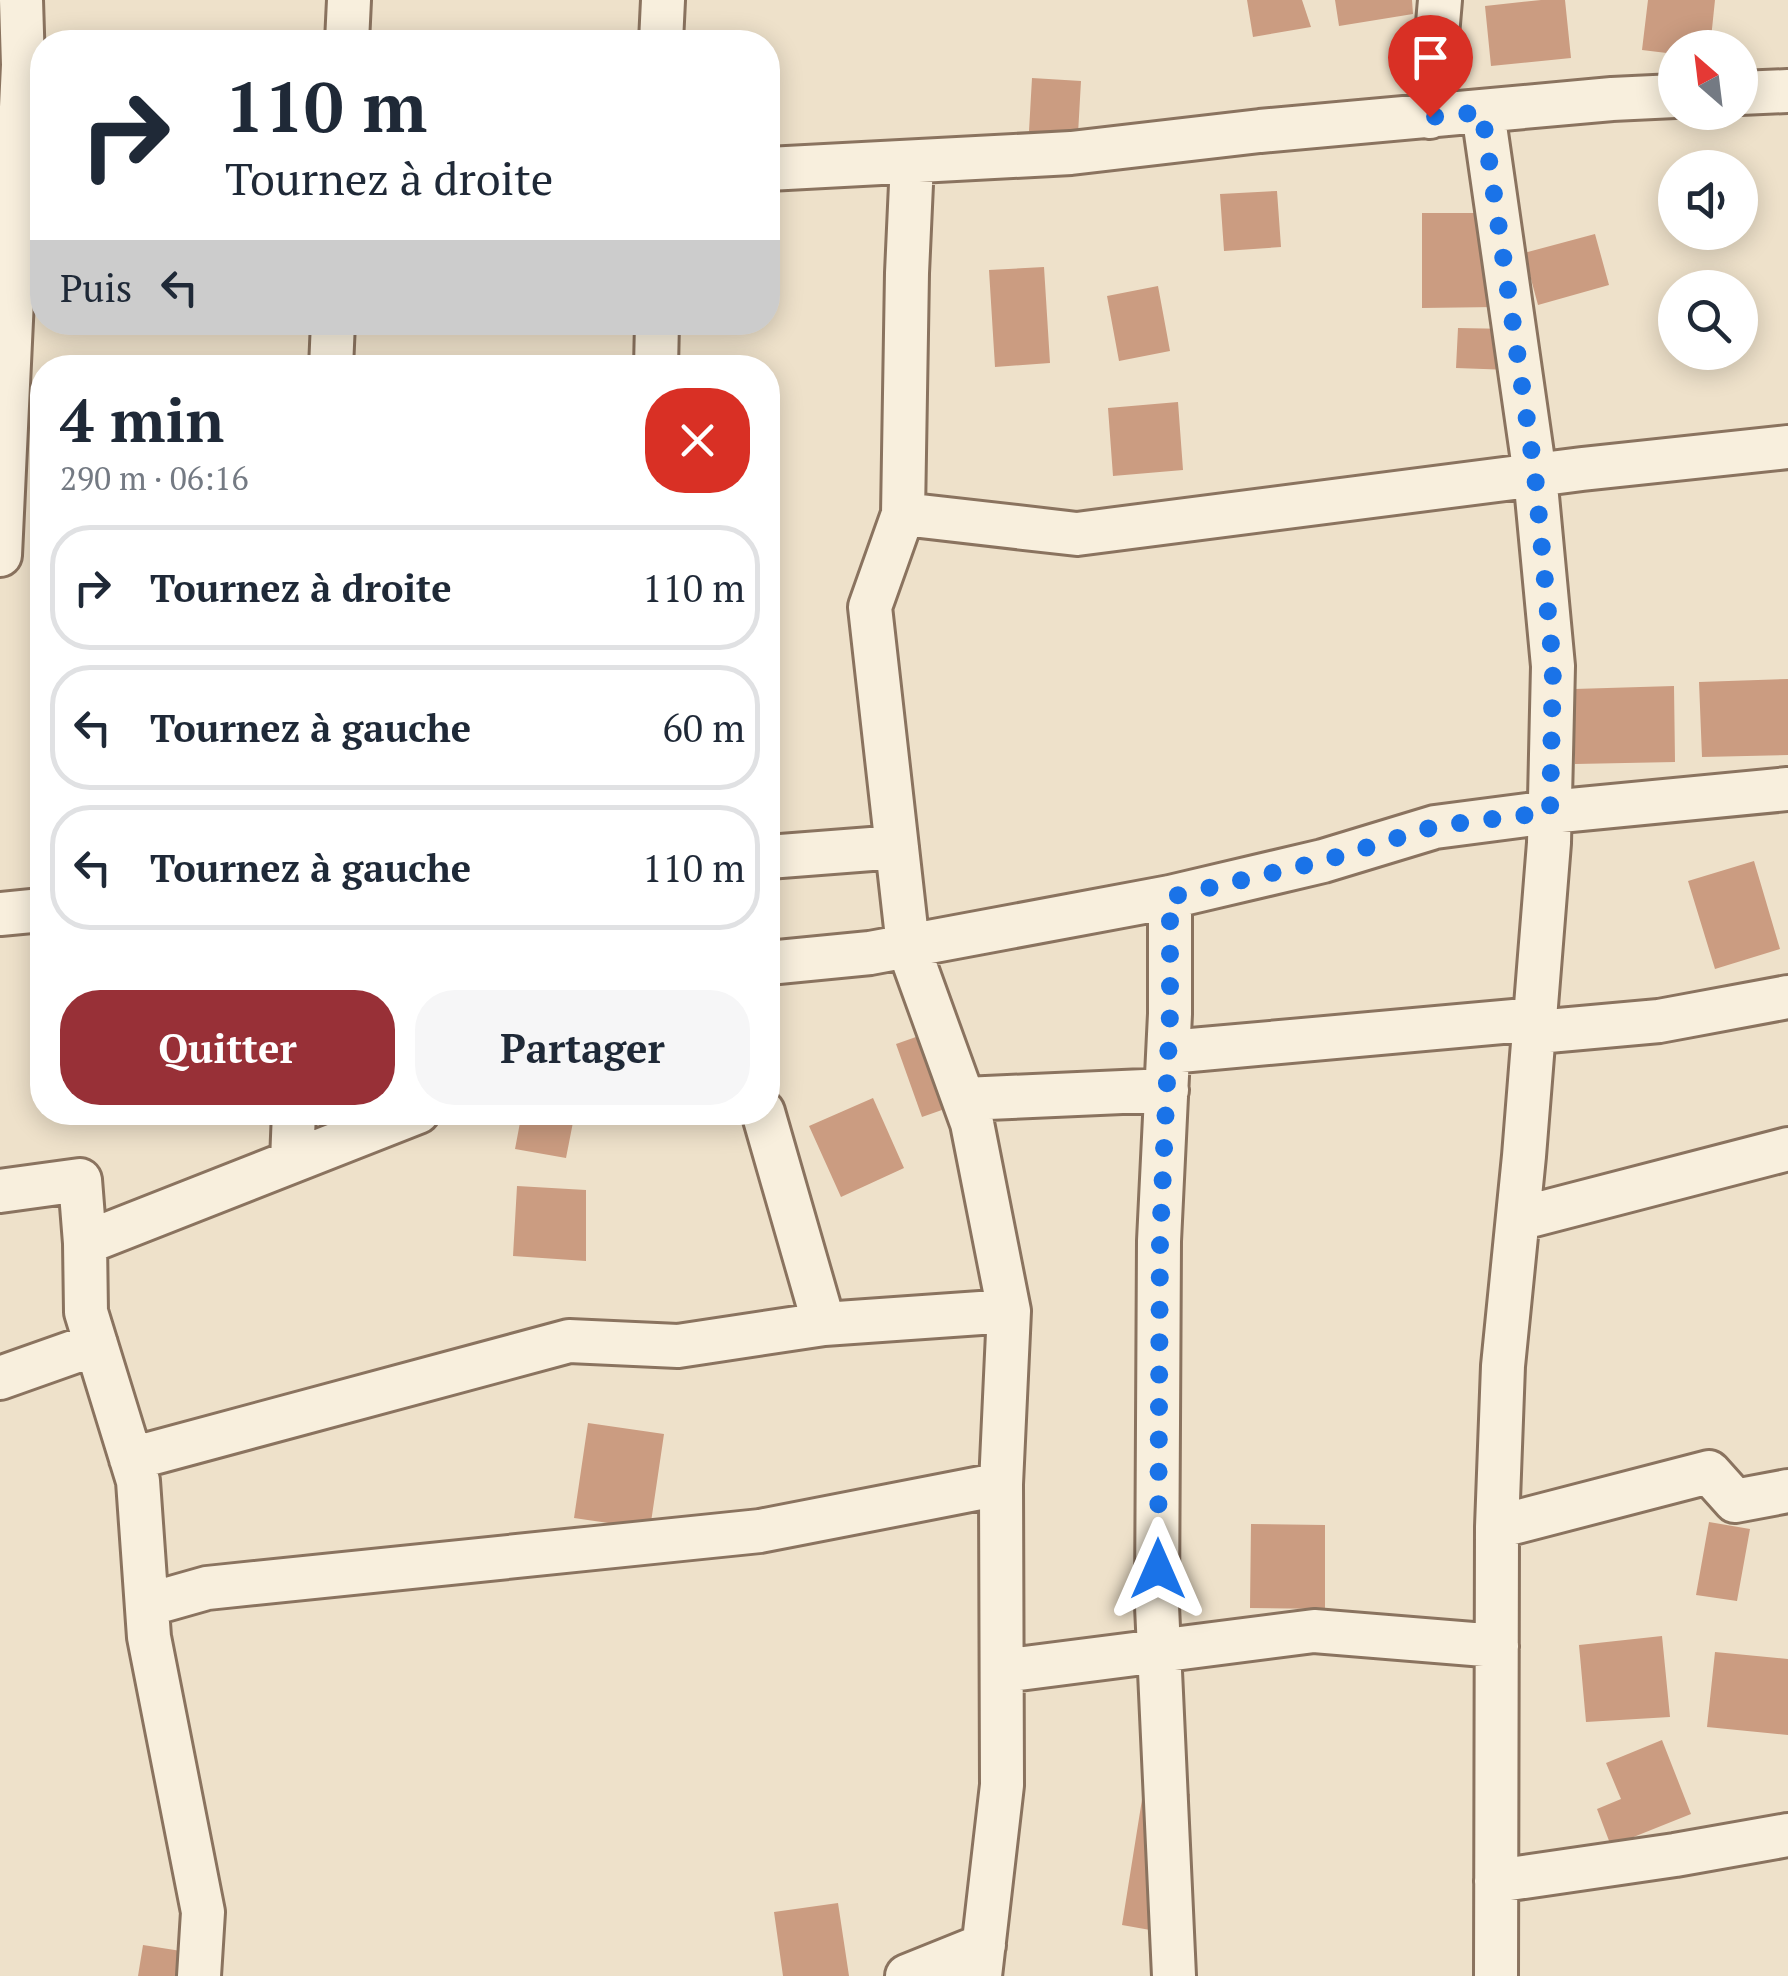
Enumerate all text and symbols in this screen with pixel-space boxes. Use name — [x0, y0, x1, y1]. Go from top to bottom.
pin — [1388, 15, 1473, 118]
icon: arrive — [1403, 30, 1458, 85]
north arrow — [1658, 30, 1758, 130]
map controls — [1658, 30, 1758, 370]
text: 110 m — [225, 59, 427, 152]
icon: right — [60, 70, 190, 200]
text: Tournez à droite — [225, 148, 553, 208]
button: sound — [1658, 150, 1758, 250]
icon: left — [152, 260, 207, 315]
text: Puis — [60, 263, 132, 313]
button: search — [1658, 270, 1758, 370]
text: 4 min — [60, 380, 224, 459]
button: close — [645, 388, 750, 493]
text: 290 m · 06:16 — [60, 457, 248, 499]
icon: right — [65, 560, 120, 615]
text: Tournez à droite — [150, 563, 452, 613]
text: 110 m — [642, 563, 745, 613]
icon: left — [65, 700, 120, 755]
text: Tournez à gauche — [150, 703, 471, 753]
text: 60 m — [662, 703, 745, 753]
icon: left — [65, 840, 120, 895]
text: Tournez à gauche — [150, 843, 471, 893]
text: 110 m — [642, 843, 745, 893]
button: Quitter — [60, 990, 395, 1105]
button: Partager — [415, 990, 750, 1105]
position arrow — [1106, 1517, 1210, 1621]

